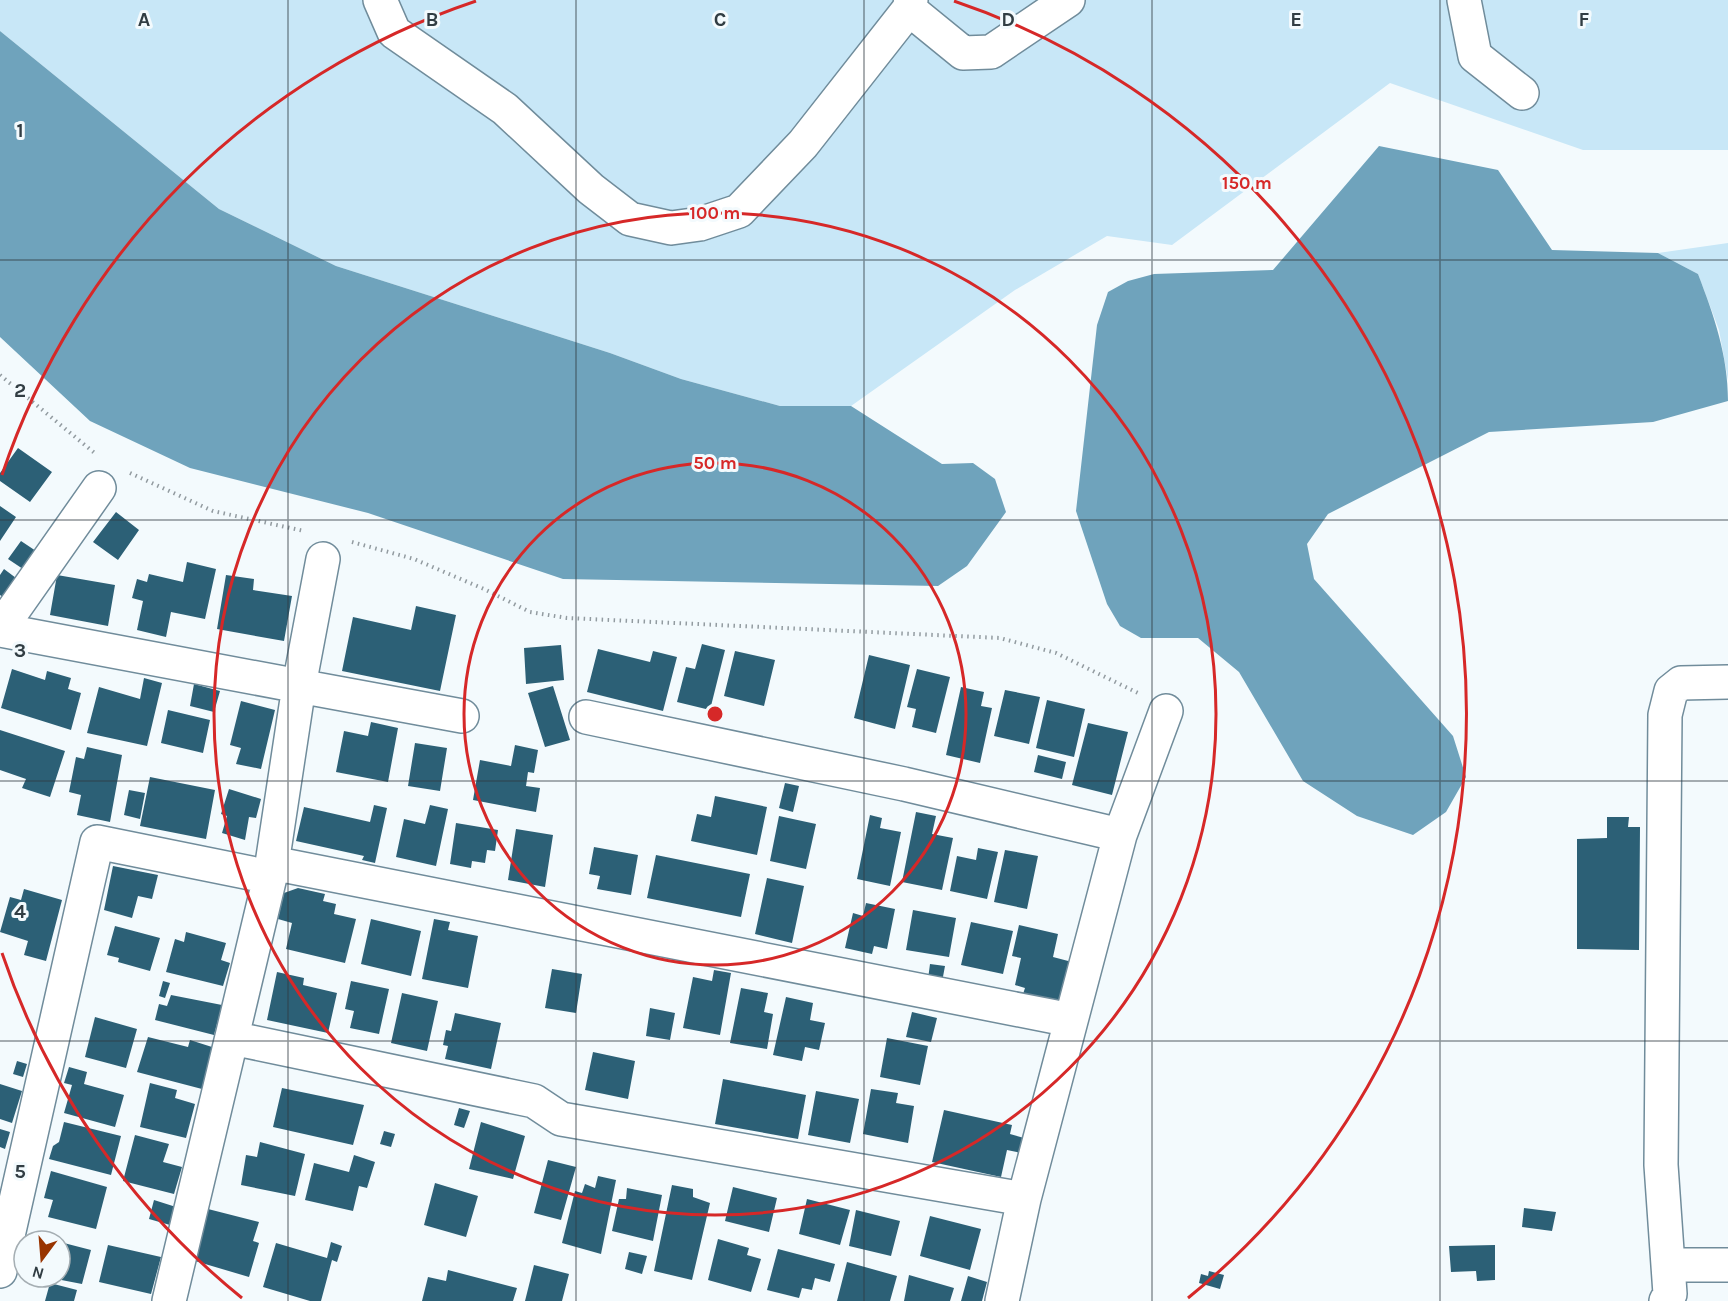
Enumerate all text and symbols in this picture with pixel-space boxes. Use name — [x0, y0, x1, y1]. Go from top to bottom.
text: A — [138, 8, 151, 31]
text: B — [426, 8, 438, 31]
text: C — [714, 8, 726, 31]
text: D — [1001, 8, 1015, 31]
text: E — [1290, 8, 1302, 31]
text: F — [1579, 8, 1590, 31]
text: 1 — [16, 119, 24, 142]
text: 150 m — [1222, 172, 1272, 194]
text: 100 m — [690, 202, 740, 224]
text: 2 — [14, 379, 26, 402]
text: 50 m — [693, 452, 737, 474]
text: 3 — [14, 639, 26, 662]
centre of rings — [705, 704, 725, 724]
text: 4 — [14, 900, 26, 923]
text: 5 — [14, 1160, 26, 1183]
north arrow — [12, 1229, 72, 1289]
text: N — [30, 1262, 46, 1284]

